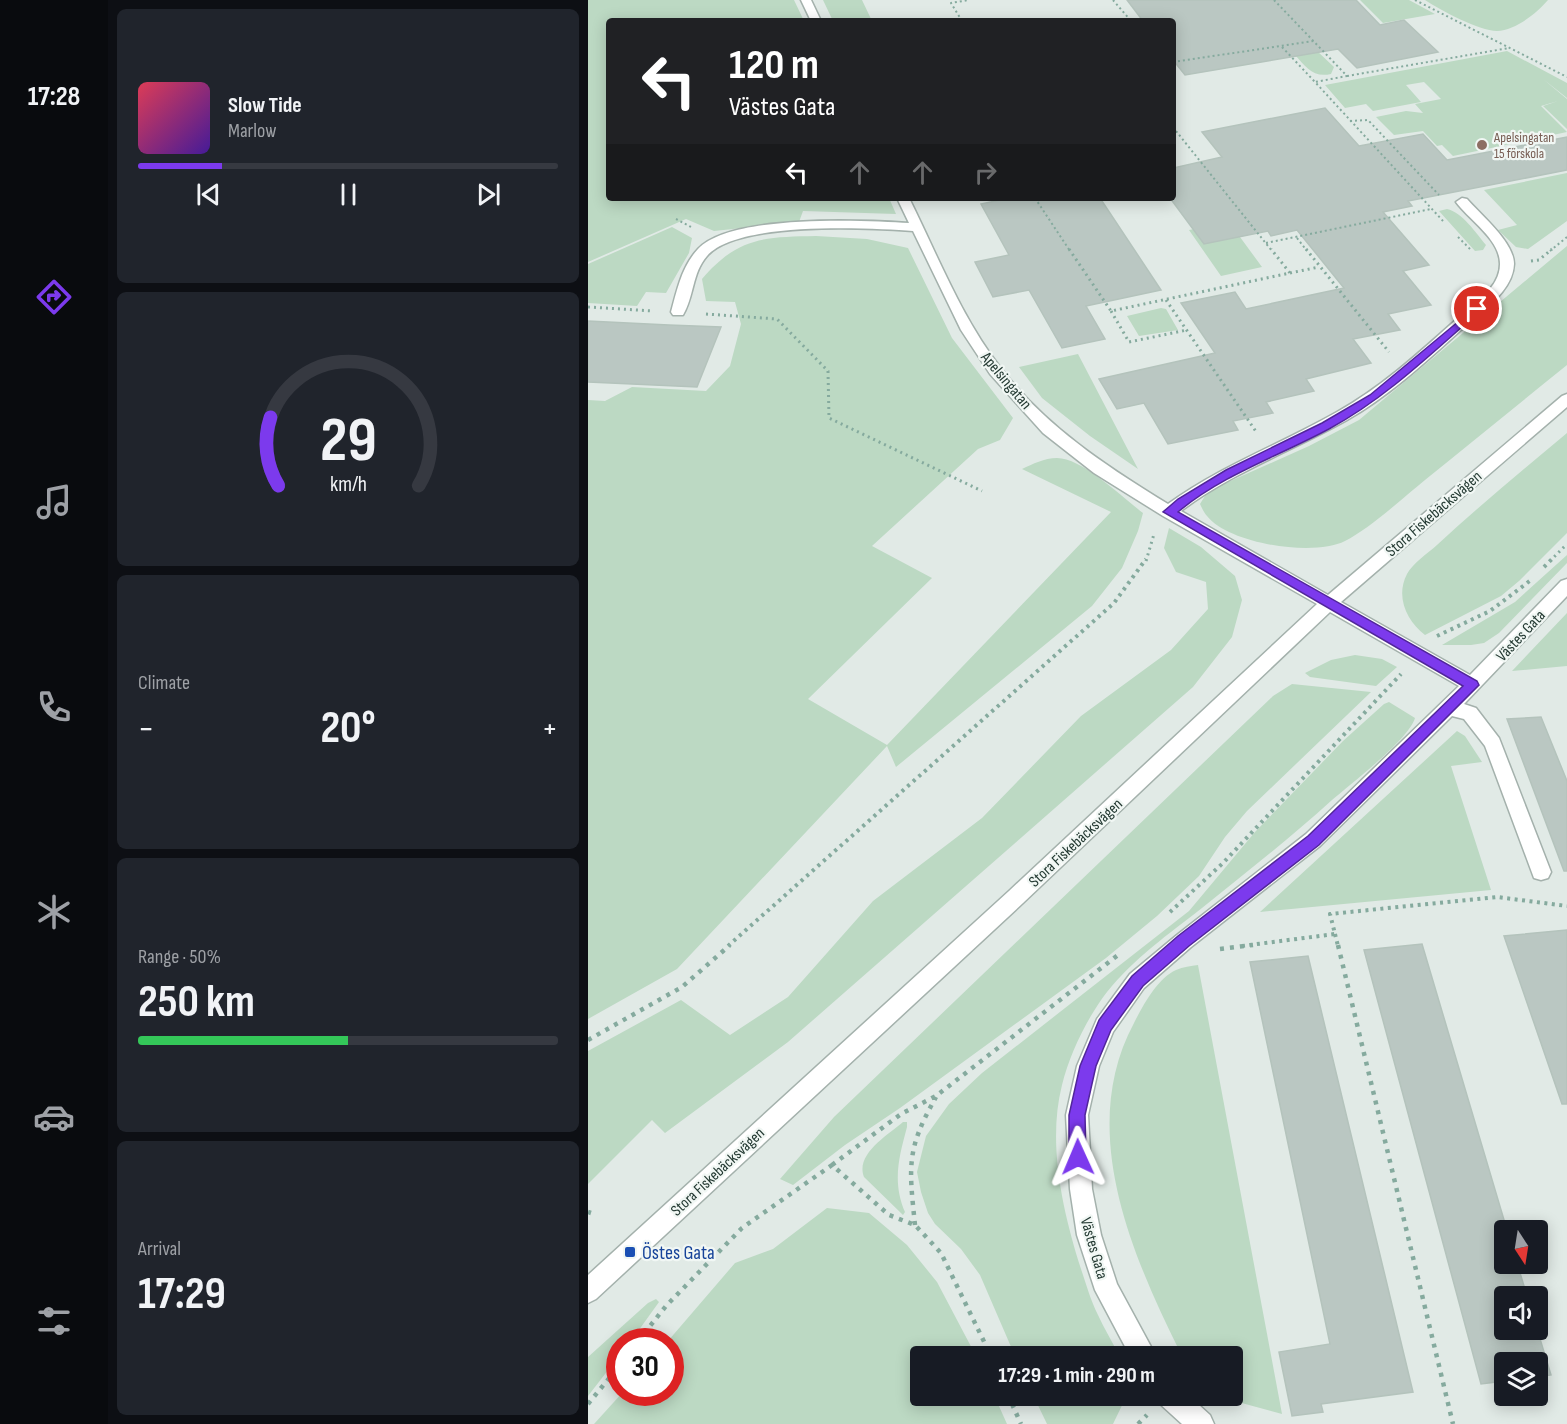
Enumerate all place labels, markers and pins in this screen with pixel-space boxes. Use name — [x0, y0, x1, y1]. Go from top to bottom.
place label: Apelsingatan 15 förskola — [1493, 129, 1554, 162]
marker: Apelsingatan 15 förskola — [1475, 138, 1489, 152]
pin — [1451, 283, 1502, 334]
place label: Östes Gata — [642, 1241, 715, 1265]
marker: Östes Gata — [623, 1245, 637, 1259]

